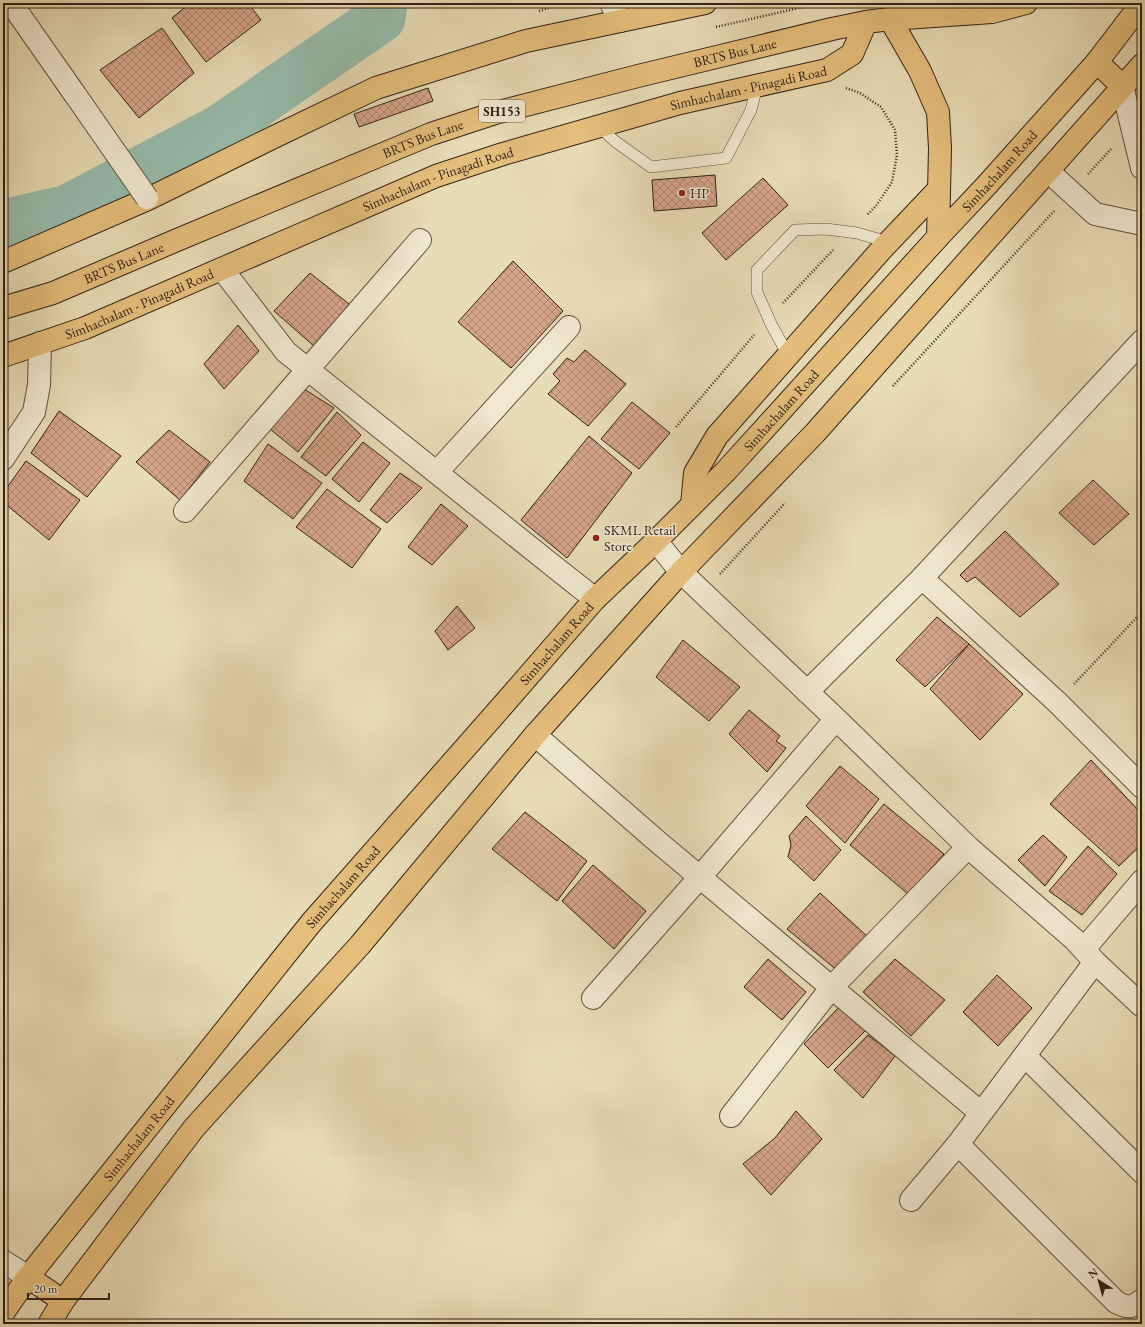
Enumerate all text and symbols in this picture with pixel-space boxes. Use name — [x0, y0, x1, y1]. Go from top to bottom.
street label: BRTS Bus Lane — [691, 34, 779, 71]
street label: Simhachalam - Pinagadi Road — [668, 61, 829, 114]
road number: SH153 — [479, 100, 525, 122]
street label: BRTS Bus Lane — [380, 115, 466, 162]
street label: Simhachalam Road — [958, 125, 1041, 215]
street label: Simhachalam - Pinagadi Road — [360, 142, 516, 216]
place label: HP — [690, 184, 709, 202]
marker: HP — [677, 188, 687, 198]
street label: BRTS Bus Lane — [81, 238, 167, 288]
street label: Simhachalam - Pinagadi Road — [63, 264, 217, 343]
street label: Simhachalam Road — [739, 365, 823, 455]
place label: SKML Retail Store — [604, 521, 676, 555]
marker: SKML Retail Store — [591, 533, 601, 543]
street label: Simhachalam Road — [515, 598, 598, 689]
street label: Simhachalam Road — [301, 841, 384, 932]
street label: Simhachalam Road — [99, 1092, 179, 1185]
north arrow — [1079, 1261, 1119, 1301]
text: N — [1085, 1265, 1101, 1281]
scale bar — [28, 1275, 109, 1301]
text: 20 m — [34, 1281, 58, 1297]

